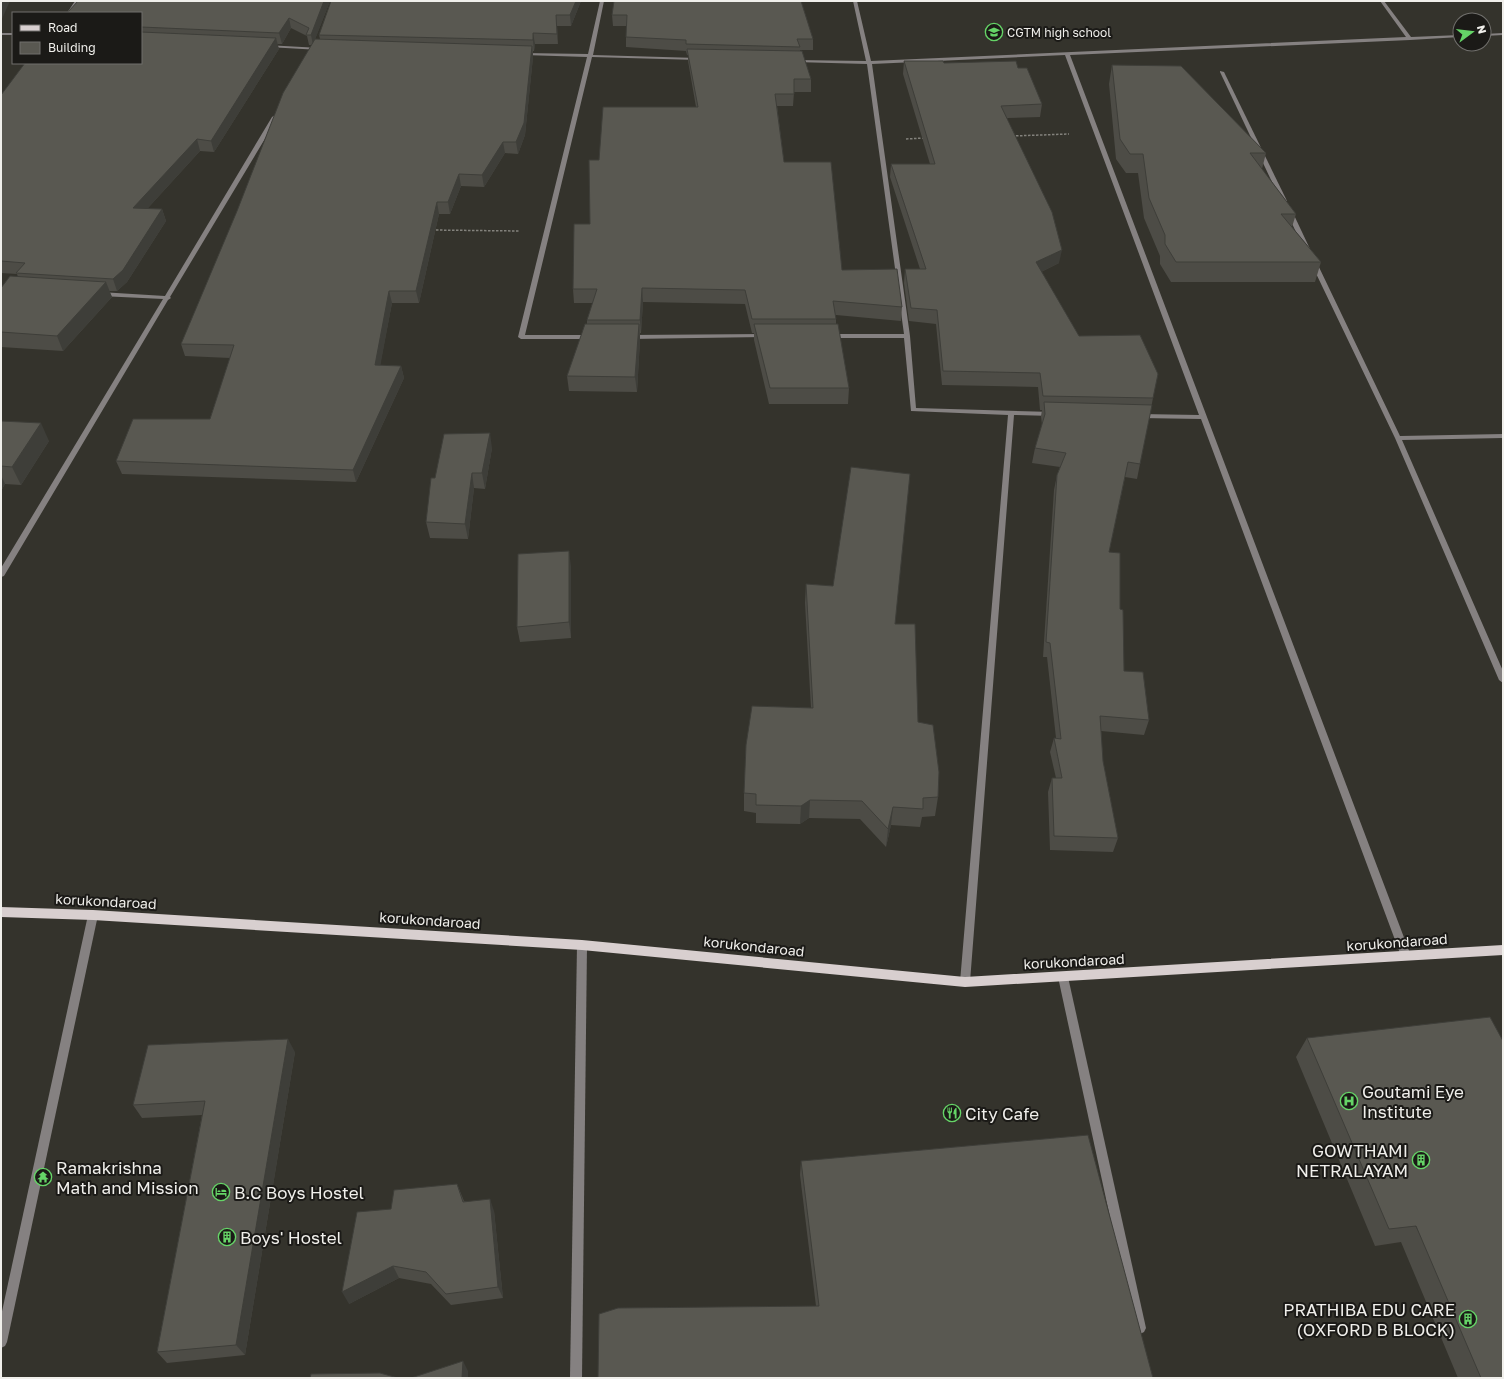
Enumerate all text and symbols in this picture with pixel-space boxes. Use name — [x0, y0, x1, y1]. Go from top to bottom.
legend — [12, 12, 142, 64]
north arrow — [1452, 12, 1492, 52]
text: Road — [48, 20, 77, 35]
school or university icon: CGTM high school — [984, 22, 1004, 42]
text: N — [1475, 24, 1490, 35]
place label: CGTM high school — [1007, 25, 1111, 40]
text: Building — [48, 40, 96, 55]
street label: korukondaroad — [55, 890, 157, 912]
street label: korukondaroad — [379, 908, 481, 932]
street label: korukondaroad — [1346, 930, 1448, 954]
street label: korukondaroad — [703, 932, 805, 960]
street label: korukondaroad — [1023, 950, 1125, 972]
place label: Goutami Eye Institute — [1362, 1081, 1464, 1122]
hospital icon: Goutami Eye Institute — [1339, 1091, 1359, 1111]
restaurant icon: City Cafe — [942, 1103, 962, 1123]
place label: City Cafe — [965, 1103, 1039, 1124]
place label: GOWTHAMI NETRALAYAM — [1296, 1140, 1408, 1181]
building icon: GOWTHAMI NETRALAYAM — [1411, 1150, 1431, 1170]
place label: Ramakrishna Math and Mission — [56, 1157, 199, 1198]
temple icon: Ramakrishna Math and Mission — [33, 1167, 53, 1187]
hotel icon: B.C Boys Hostel — [211, 1182, 231, 1202]
place label: B.C Boys Hostel — [234, 1182, 364, 1203]
building icon: Boys' Hostel — [217, 1227, 237, 1247]
place label: Boys' Hostel — [240, 1227, 342, 1248]
place label: PRATHIBA EDU CARE (OXFORD B BLOCK) — [1283, 1299, 1455, 1340]
building icon: PRATHIBA EDU CARE (OXFORD B BLOCK) — [1458, 1309, 1478, 1329]

